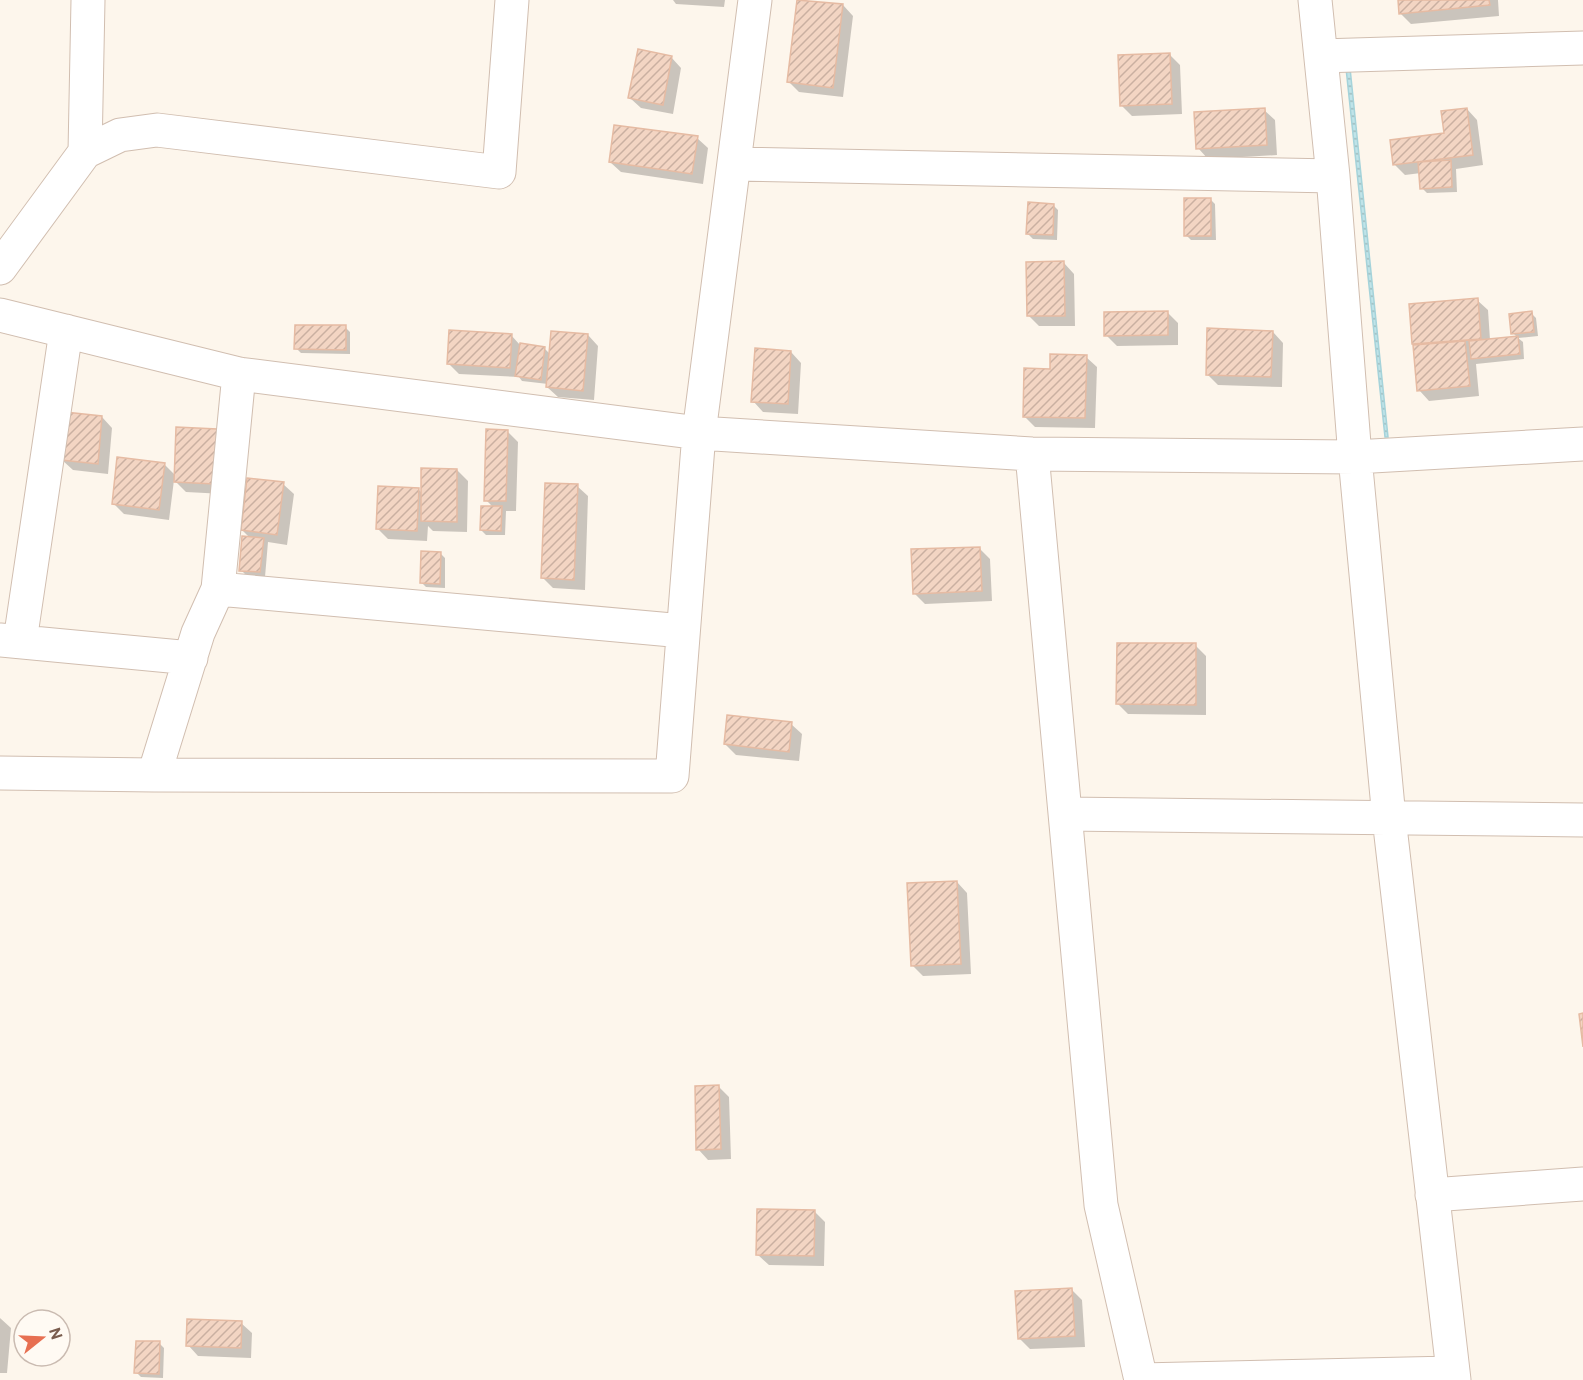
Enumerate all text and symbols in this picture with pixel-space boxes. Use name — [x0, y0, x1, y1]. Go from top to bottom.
north arrow — [12, 1308, 72, 1368]
text: N — [43, 1325, 66, 1343]

